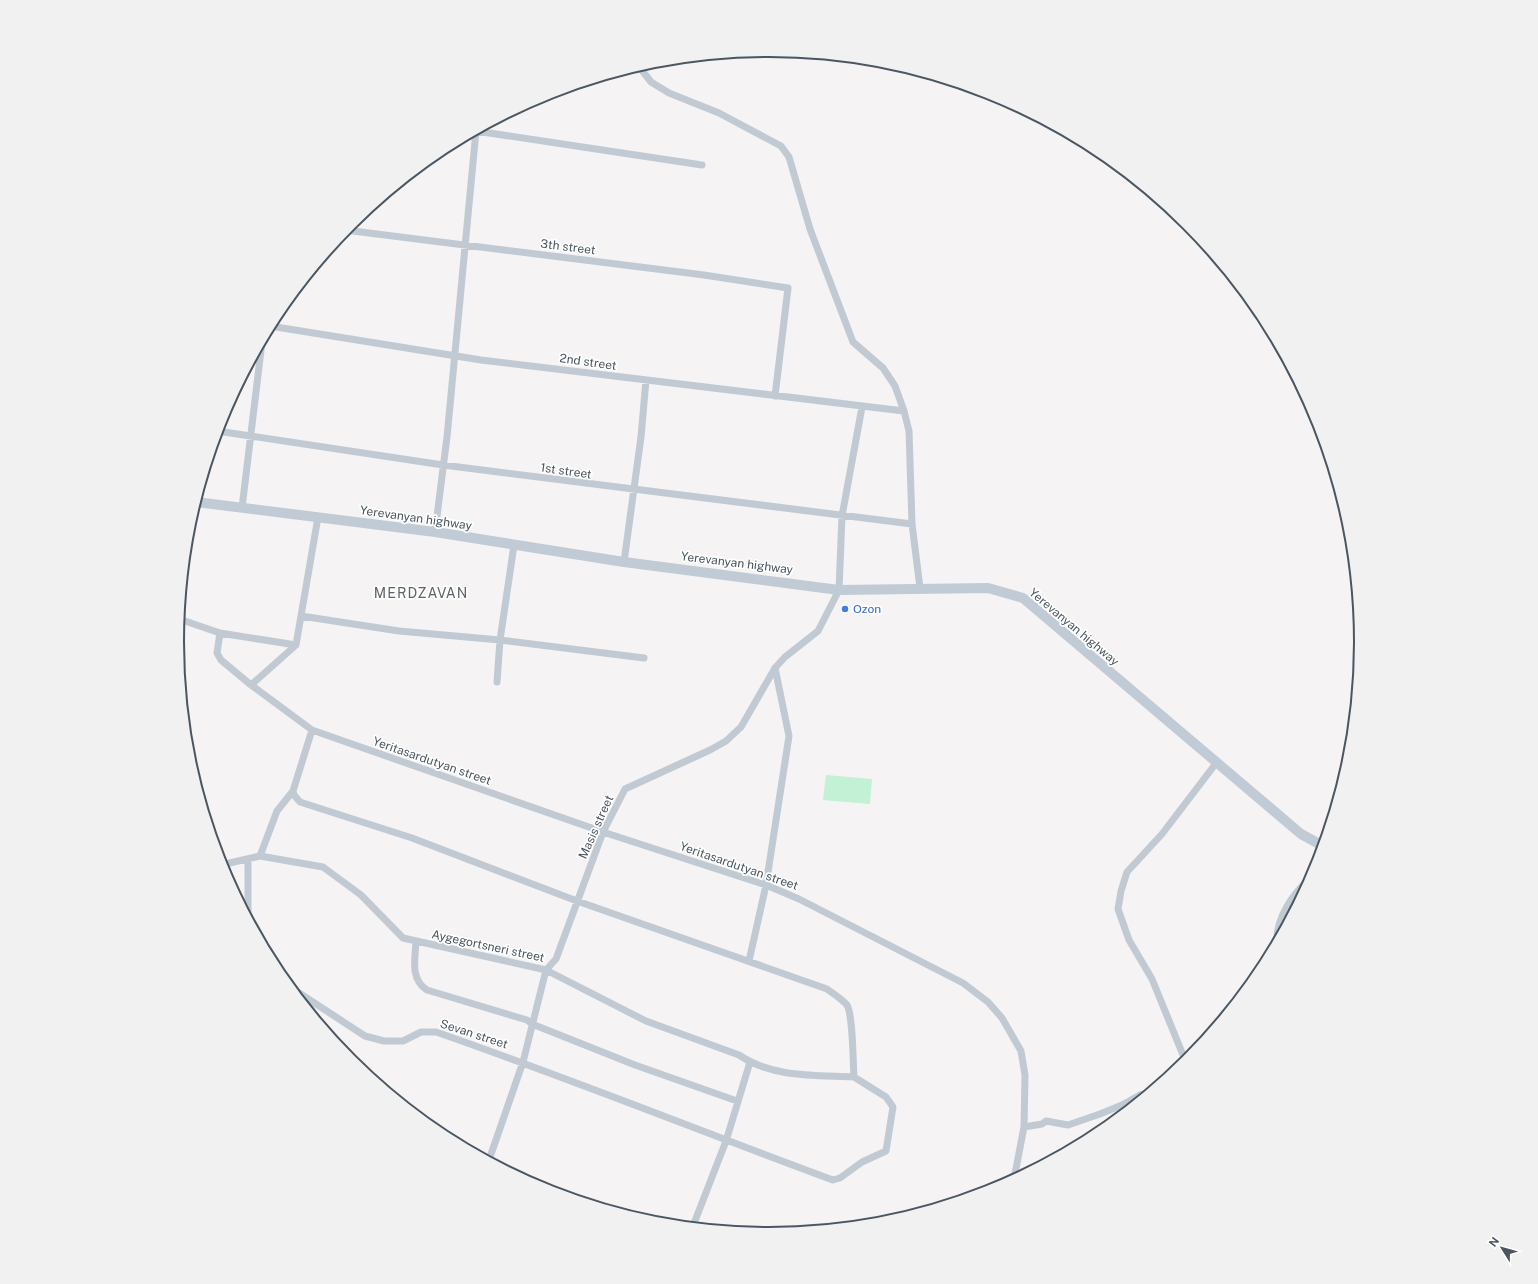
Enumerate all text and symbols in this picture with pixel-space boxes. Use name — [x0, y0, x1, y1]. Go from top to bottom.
street label: 3th street — [540, 237, 597, 257]
street label: 2nd street — [559, 351, 618, 373]
street label: 1st street — [539, 460, 593, 482]
street label: Yerevanyan highway — [359, 503, 473, 533]
street label: Yerevanyan highway — [680, 549, 794, 577]
district label: MERDZAVAN — [374, 585, 468, 601]
street label: Yerevanyan highway — [1026, 585, 1122, 669]
place label: Ozon — [853, 602, 881, 616]
marker: Ozon — [840, 604, 850, 614]
street label: Yeritasardutyan street — [371, 734, 493, 788]
street label: Masis street — [576, 793, 616, 861]
street label: Yeritasardutyan street — [678, 839, 800, 893]
street label: Aygegortsneri street — [430, 927, 546, 965]
street label: Sevan street — [438, 1016, 510, 1052]
north arrow — [1482, 1228, 1522, 1268]
text: N — [1487, 1235, 1501, 1249]

